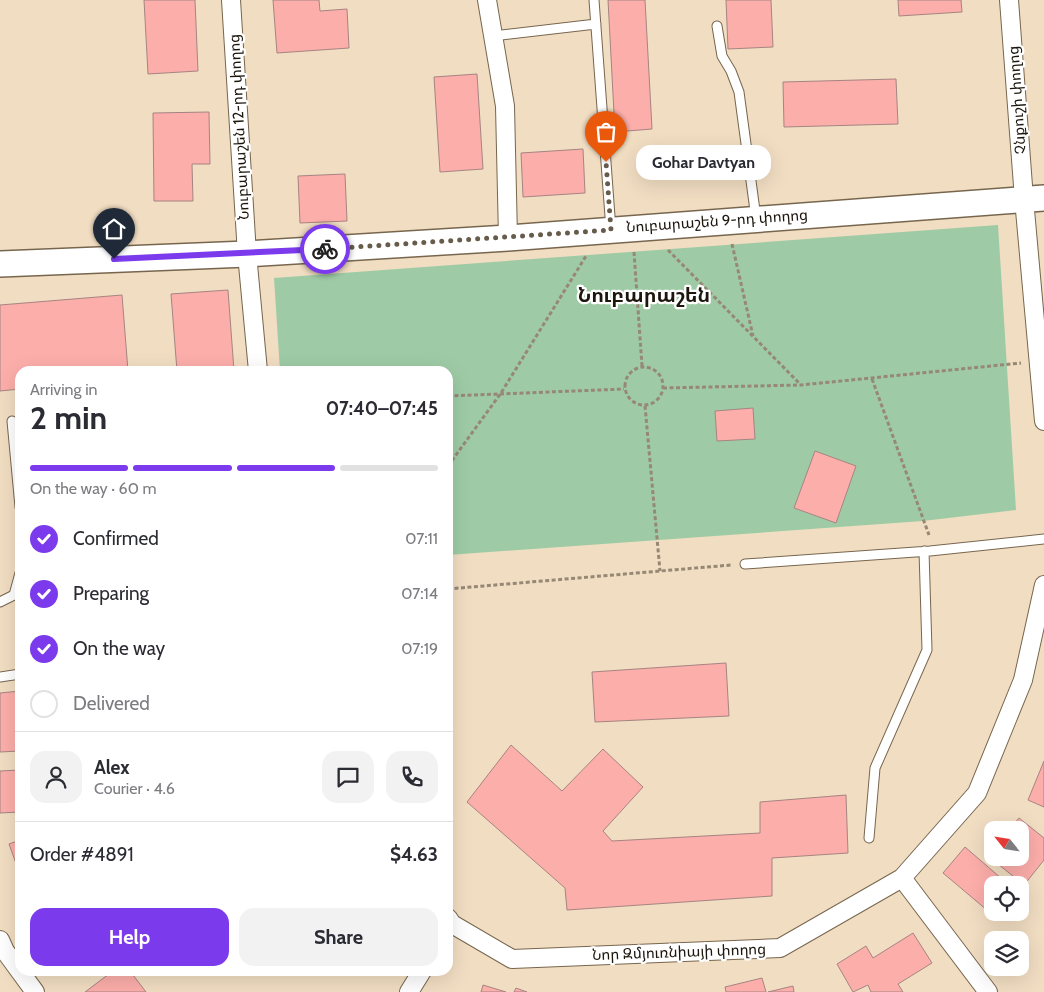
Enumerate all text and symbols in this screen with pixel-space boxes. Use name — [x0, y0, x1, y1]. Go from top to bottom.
street label: Նուբարաշեն 12-րդ փողոց — [225, 33, 253, 221]
street label: Չնքուշի փողոց — [1004, 45, 1030, 155]
pin — [585, 111, 627, 162]
icon: bag — [592, 118, 620, 146]
callout: Gohar Davtyan — [636, 144, 771, 180]
text: Gohar Davtyan — [652, 153, 755, 172]
street label: Նուբարաշեն 9-րդ փողոց — [625, 206, 809, 236]
pin — [93, 208, 135, 259]
icon: home — [100, 215, 128, 243]
courier — [300, 224, 350, 274]
icon: bike — [311, 235, 339, 263]
district label: Նուբարաշեն — [578, 283, 710, 307]
text: Arriving in — [30, 380, 97, 399]
text: 07:40–07:45 — [326, 397, 438, 420]
text: 2 min — [30, 398, 107, 437]
text: On the way · 60 m — [30, 479, 156, 498]
icon: check — [30, 525, 58, 553]
text: Confirmed — [73, 527, 159, 550]
text: 07:11 — [405, 529, 438, 548]
icon: check — [30, 580, 58, 608]
text: Preparing — [73, 582, 149, 605]
text: 07:14 — [401, 584, 438, 603]
icon: check — [30, 635, 58, 663]
text: On the way — [73, 637, 165, 660]
text: 07:19 — [401, 639, 438, 658]
text: Delivered — [73, 692, 150, 715]
button: person — [30, 751, 82, 803]
button: chat — [322, 751, 374, 803]
button: phone — [386, 751, 438, 803]
text: Alex — [94, 756, 130, 779]
text: Courier · 4.6 — [94, 779, 175, 798]
north arrow — [984, 821, 1029, 866]
map controls — [984, 821, 1029, 976]
text: Order #4891 — [30, 843, 134, 866]
text: $4.63 — [390, 843, 438, 866]
button: locate — [984, 876, 1029, 921]
button: Help — [30, 908, 229, 966]
button: Share — [239, 908, 438, 966]
button: layers — [984, 931, 1029, 976]
street label: Նոր Զմյուռնիայի փողոց — [592, 940, 766, 964]

